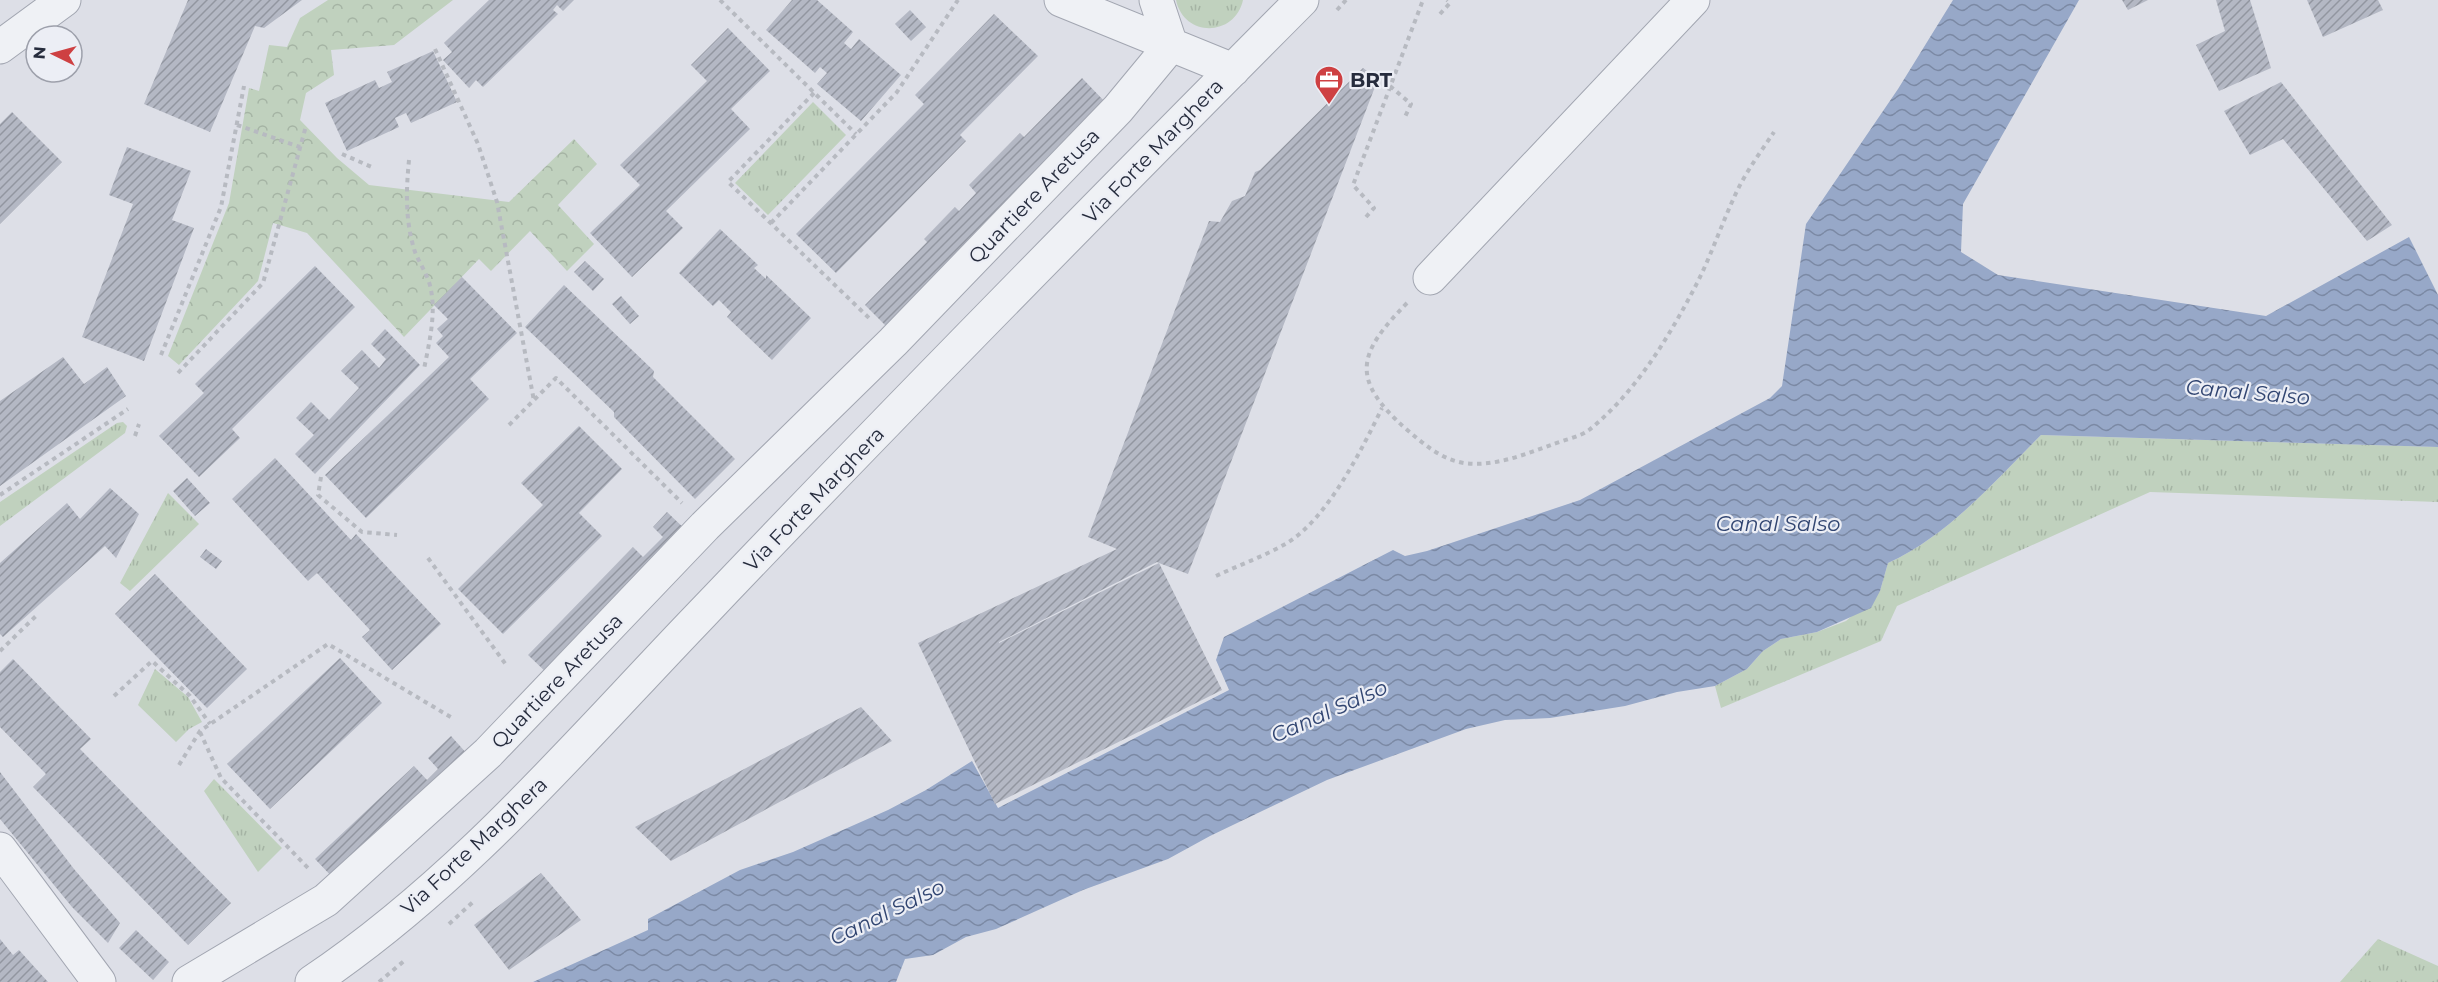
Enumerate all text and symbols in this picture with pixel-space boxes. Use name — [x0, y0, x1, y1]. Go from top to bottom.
north arrow — [24, 24, 84, 84]
text: N — [30, 45, 50, 60]
office icon: BRT — [1313, 64, 1345, 106]
place label: BRT — [1350, 68, 1393, 92]
street label: Via Forte Marghera — [1078, 74, 1228, 228]
street label: Quartiere Aretusa — [963, 124, 1105, 268]
water label: Canal Salso — [2185, 374, 2311, 410]
street label: Via Forte Marghera — [739, 422, 889, 576]
water label: Canal Salso — [1716, 511, 1840, 536]
street label: Quartiere Aretusa — [486, 609, 628, 753]
water label: Canal Salso — [1267, 674, 1391, 748]
street label: Via Forte Marghera — [396, 772, 552, 920]
water label: Canal Salso — [825, 873, 949, 951]

